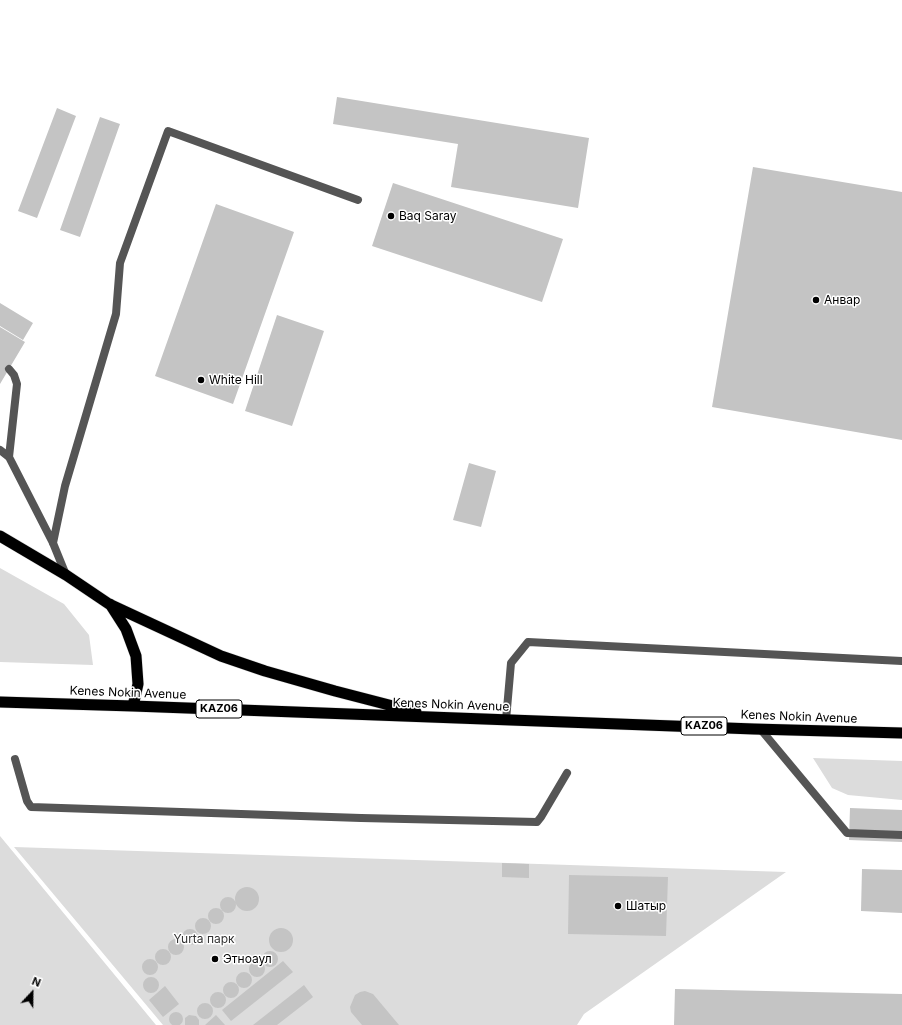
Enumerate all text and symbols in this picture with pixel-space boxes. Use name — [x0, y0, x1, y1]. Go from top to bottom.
place label: Baq Saray — [399, 209, 457, 223]
marker: Baq Saray — [386, 211, 396, 221]
place label: Анвар — [824, 293, 860, 307]
marker: Анвар — [811, 295, 821, 305]
place label: White Hill — [209, 373, 263, 387]
marker: White Hill — [196, 375, 206, 385]
street label: Kenes Nokin Avenue — [69, 684, 187, 702]
street label: Kenes Nokin Avenue — [392, 696, 510, 714]
road number: KАZ06 — [196, 700, 242, 718]
street label: Kenes Nokin Avenue — [740, 708, 858, 726]
road number: KАZ06 — [681, 717, 727, 735]
place label: Шатыр — [626, 899, 666, 913]
marker: Шатыр — [613, 901, 623, 911]
park label: Yurta парк — [173, 932, 235, 946]
place label: Этноаул — [223, 952, 272, 966]
marker: Этноаул — [210, 954, 220, 964]
north arrow — [12, 973, 52, 1013]
text: N — [30, 974, 43, 990]

